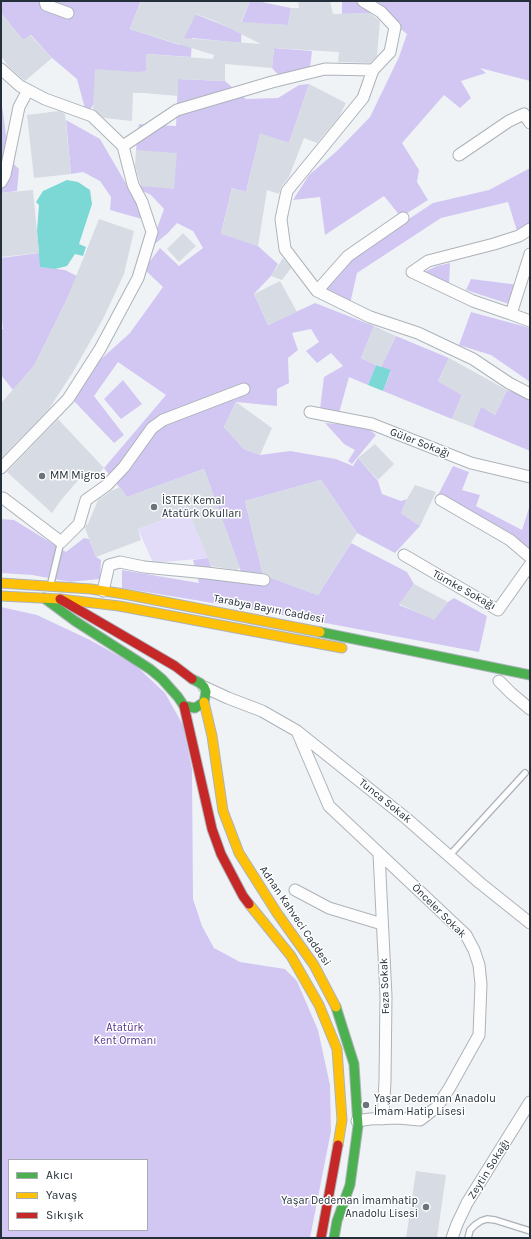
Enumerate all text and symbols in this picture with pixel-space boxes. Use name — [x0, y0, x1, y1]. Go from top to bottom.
street label: Güler Sokağı — [388, 425, 452, 461]
place label: MM Migros — [50, 469, 106, 483]
marker: MM Migros — [37, 471, 47, 481]
place label: İSTEK Kemal Atatürk Okulları — [162, 494, 242, 520]
marker: İSTEK Kemal Atatürk Okulları — [149, 502, 159, 512]
street label: Tümke Sokağı — [430, 567, 498, 613]
street label: Tarabya Bayırı Caddesi — [212, 592, 326, 626]
street label: Tunca Sokak — [356, 776, 414, 826]
street label: Adnan Kahveci Caddesi — [257, 864, 333, 968]
street label: Önceler Sokak — [409, 881, 469, 941]
street label: Feza Sokak — [377, 958, 393, 1014]
park label: Atatürk Kent Ormanı — [93, 1021, 157, 1047]
place label: Yaşar Dedeman Anadolu İmam Hatip Lisesi — [374, 1092, 496, 1118]
marker: Yaşar Dedeman Anadolu İmam Hatip Lisesi — [361, 1100, 371, 1110]
street label: Zeytin Sokağı — [465, 1137, 513, 1201]
legend — [8, 1159, 148, 1231]
text: Akıcı — [46, 1168, 73, 1182]
text: Yavaş — [46, 1188, 77, 1202]
place label: Yaşar Dedeman İmamhatip Anadolu Lisesi — [281, 1194, 418, 1220]
marker: Yaşar Dedeman İmamhatip Anadolu Lisesi — [421, 1202, 431, 1212]
text: Sıkışık — [46, 1208, 84, 1222]

